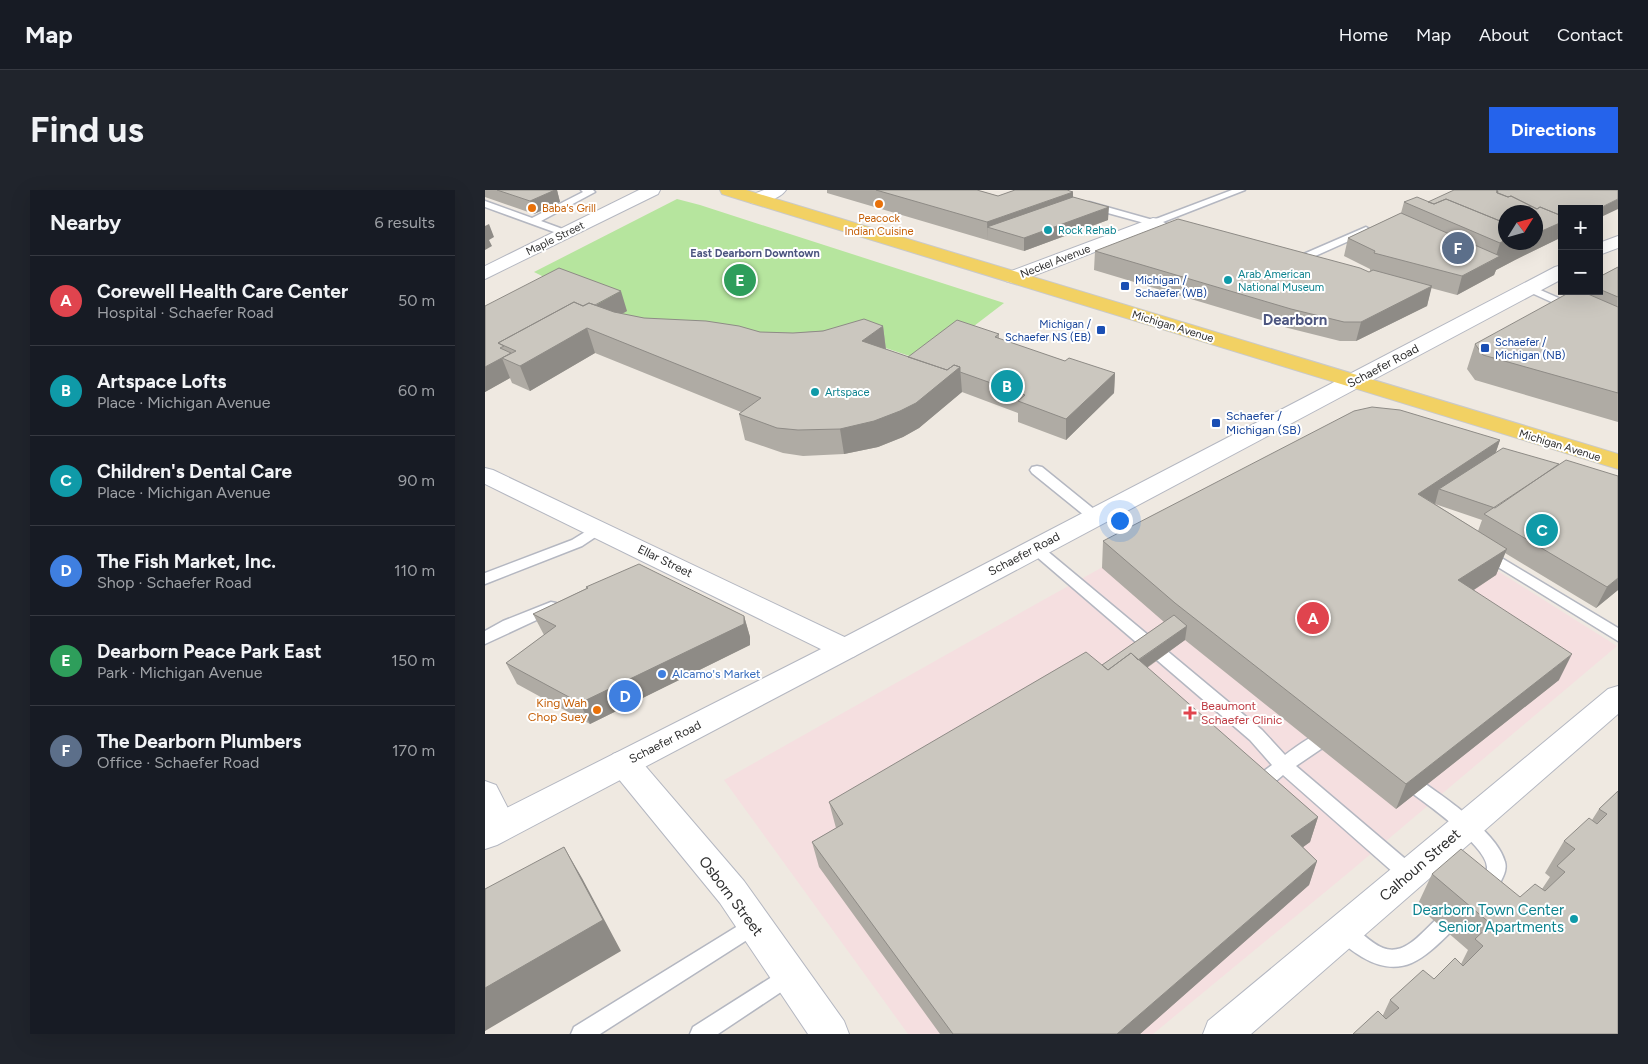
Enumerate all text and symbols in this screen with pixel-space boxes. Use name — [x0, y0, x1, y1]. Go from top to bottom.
text: Map — [25, 20, 73, 49]
text: Home — [1339, 24, 1388, 46]
text: Map — [1416, 24, 1451, 46]
text: About — [1479, 24, 1529, 46]
text: Contact — [1557, 24, 1623, 46]
button: Directions — [1489, 107, 1618, 153]
text: Find us — [30, 109, 144, 151]
marker: Peacock Indian Cuisine — [873, 198, 885, 210]
marker: Baba's Grill — [526, 202, 538, 214]
place label: Baba's Grill — [542, 202, 596, 215]
north arrow — [1498, 205, 1543, 250]
map controls — [1558, 205, 1603, 295]
button: + — [1558, 205, 1603, 250]
text: Nearby — [50, 210, 121, 235]
place label: Peacock Indian Cuisine — [844, 212, 914, 238]
text: 6 results — [374, 213, 435, 232]
street label: Maple Street — [524, 219, 587, 258]
marker: Rock Rehab — [1042, 224, 1054, 236]
place label: Rock Rehab — [1058, 224, 1116, 237]
pin: F — [1442, 229, 1474, 267]
street label: Neckel Avenue — [1018, 242, 1092, 281]
district label: East Dearborn Downtown — [690, 247, 820, 260]
button: − — [1558, 250, 1603, 295]
pin: E — [724, 261, 756, 299]
place label: Arab American National Museum — [1238, 268, 1324, 294]
place label: Michigan / Schaefer (WB) — [1135, 274, 1207, 300]
marker: Arab American National Museum — [1222, 274, 1234, 286]
text: Corewell Health Care Center — [97, 280, 348, 303]
marker: Michigan / Schaefer (WB) — [1119, 280, 1131, 292]
text: A — [60, 291, 72, 310]
text: 50 m — [398, 291, 435, 310]
text: Hospital · Schaefer Road — [97, 303, 274, 322]
street label: Michigan Avenue — [1130, 308, 1215, 345]
district label: Dearborn — [1263, 311, 1327, 329]
place label: Michigan / Schaefer NS (EB) — [1005, 318, 1092, 344]
marker: Michigan / Schaefer NS (EB) — [1095, 324, 1107, 336]
place label: Schaefer / Michigan (NB) — [1495, 336, 1566, 362]
street label: Schaefer Road — [1345, 341, 1421, 391]
marker: Schaefer / Michigan (NB) — [1479, 342, 1491, 354]
pin: B — [991, 367, 1023, 405]
text: Artspace Lofts — [97, 370, 226, 393]
text: B — [61, 381, 71, 400]
text: 60 m — [398, 381, 435, 400]
marker: Artspace — [809, 386, 821, 398]
place label: Artspace — [825, 386, 870, 399]
text: Place · Michigan Avenue — [97, 393, 270, 412]
place label: Schaefer / Michigan (SB) — [1226, 409, 1301, 437]
marker: Schaefer / Michigan (SB) — [1210, 417, 1222, 429]
street label: Michigan Avenue — [1517, 427, 1602, 464]
text: Children's Dental Care — [97, 460, 292, 483]
text: C — [60, 471, 72, 490]
text: 90 m — [398, 471, 435, 490]
text: Place · Michigan Avenue — [97, 483, 270, 502]
your location — [1107, 508, 1133, 534]
pin: C — [1526, 511, 1558, 549]
street label: Schaefer Road — [986, 529, 1062, 579]
street label: Ellar Street — [635, 542, 695, 580]
text: The Fish Market, Inc. — [97, 550, 276, 573]
text: D — [60, 561, 72, 580]
text: 110 m — [394, 561, 435, 580]
text: Shop · Schaefer Road — [97, 573, 252, 592]
pin: A — [1297, 599, 1329, 637]
text: Dearborn Peace Park East — [97, 640, 322, 663]
text: E — [61, 651, 71, 670]
text: 150 m — [391, 651, 435, 670]
text: Park · Michigan Avenue — [97, 663, 262, 682]
place label: Alcamo's Market — [672, 667, 761, 681]
marker: Alcamo's Market — [656, 668, 668, 680]
pin: D — [609, 677, 641, 715]
place label: King Wah Chop Suey — [528, 696, 588, 724]
place label: Beaumont Schaefer Clinic — [1201, 699, 1283, 727]
marker: King Wah Chop Suey — [591, 704, 603, 716]
marker: Beaumont Schaefer Clinic — [1183, 706, 1197, 720]
street label: Schaefer Road — [627, 718, 703, 766]
text: The Dearborn Plumbers — [97, 730, 301, 753]
text: F — [62, 741, 70, 760]
text: 170 m — [392, 741, 435, 760]
text: Office · Schaefer Road — [97, 753, 259, 772]
street label: Calhoun Street — [1376, 825, 1464, 905]
street label: Osborn Street — [695, 853, 767, 940]
place label: Dearborn Town Center Senior Apartments — [1412, 901, 1564, 936]
marker: Dearborn Town Center Senior Apartments — [1568, 913, 1580, 925]

